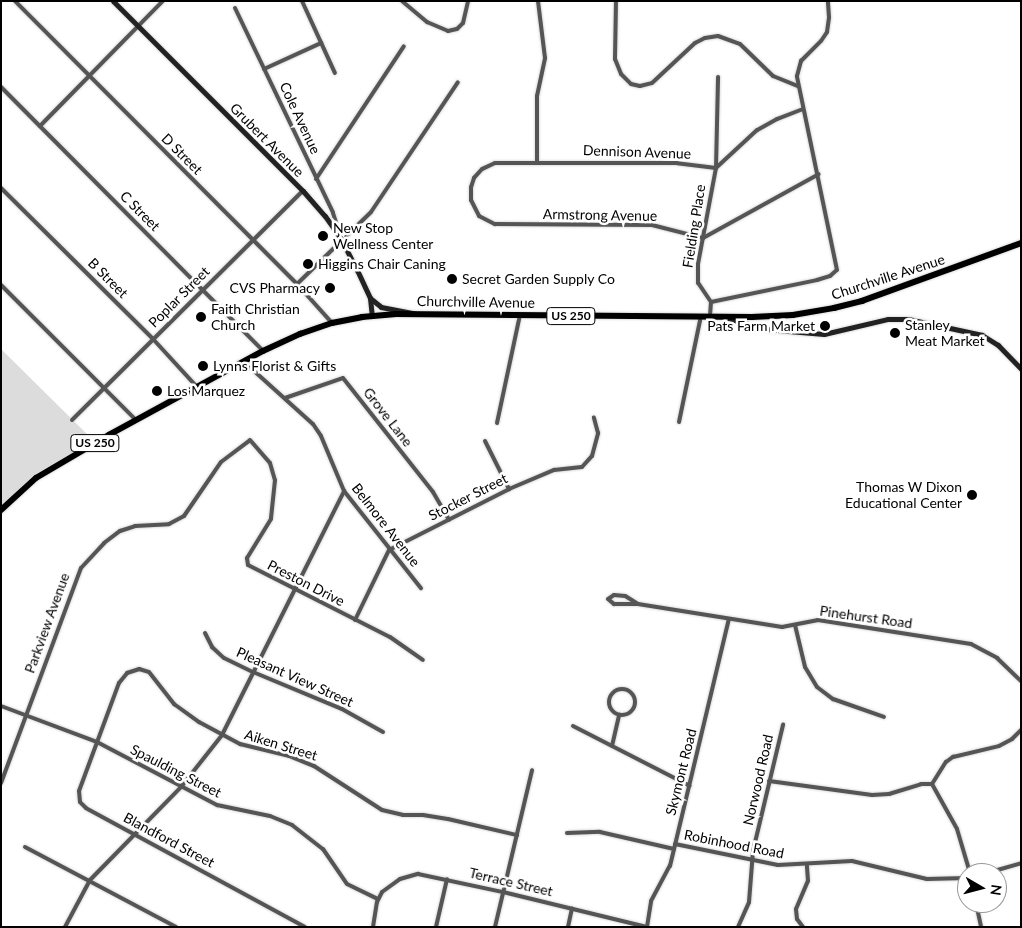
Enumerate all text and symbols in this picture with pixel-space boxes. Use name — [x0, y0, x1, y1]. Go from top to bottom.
street label: Cole Avenue — [276, 79, 324, 157]
street label: Grubert Avenue — [226, 99, 308, 181]
street label: D Street — [158, 130, 206, 178]
street label: Dennison Avenue — [582, 142, 692, 162]
street label: Fielding Place — [679, 183, 709, 269]
street label: C Street — [116, 187, 164, 235]
street label: Armstrong Avenue — [542, 206, 658, 224]
place label: New Stop Wellness Center — [333, 220, 433, 252]
marker: New Stop Wellness Center — [317, 230, 329, 242]
street label: Churchville Avenue — [829, 251, 947, 303]
street label: B Street — [85, 255, 131, 301]
place label: Higgins Chair Caning — [318, 256, 446, 272]
marker: Higgins Chair Caning — [302, 258, 314, 270]
street label: Poplar Street — [145, 263, 213, 331]
place label: Secret Garden Supply Co — [462, 271, 615, 287]
marker: Secret Garden Supply Co — [446, 273, 458, 285]
place label: CVS Pharmacy — [230, 280, 320, 296]
marker: CVS Pharmacy — [324, 282, 336, 294]
street label: Churchville Avenue — [417, 293, 535, 311]
place label: Faith Christian Church — [211, 301, 300, 334]
road number: US 250 — [546, 306, 596, 326]
marker: Faith Christian Church — [195, 311, 207, 323]
place label: Stanley Meat Market — [905, 317, 985, 350]
place label: Pats Farm Market — [707, 318, 815, 334]
marker: Pats Farm Market — [819, 320, 831, 332]
marker: Stanley Meat Market — [889, 327, 901, 339]
place label: Lynns Florist & Gifts — [213, 358, 336, 374]
marker: Lynns Florist & Gifts — [197, 360, 209, 372]
place label: Los Marquez — [167, 383, 245, 399]
street label: Grove Lane — [360, 384, 416, 450]
marker: Los Marquez — [151, 385, 163, 397]
road number: US 250 — [70, 433, 120, 452]
street label: Stocker Street — [426, 470, 510, 524]
place label: Thomas W Dixon Educational Center — [845, 479, 962, 512]
street label: Belmore Avenue — [348, 480, 424, 570]
marker: Thomas W Dixon Educational Center — [966, 489, 978, 501]
street label: Preston Drive — [265, 556, 347, 610]
street label: Parkview Avenue — [21, 570, 73, 676]
street label: Pinehurst Road — [819, 602, 913, 632]
street label: Pleasant View Street — [234, 644, 356, 710]
street label: Aiken Street — [243, 726, 319, 764]
street label: Skymont Road — [662, 727, 700, 817]
street label: Norwood Road — [739, 733, 777, 827]
street label: Spaulding Street — [128, 741, 224, 801]
street label: Blandford Street — [121, 809, 217, 871]
street label: Robinhood Road — [683, 826, 785, 862]
north arrow — [957, 863, 1007, 913]
street label: Terrace Street — [468, 864, 554, 900]
text: N — [987, 883, 1006, 897]

